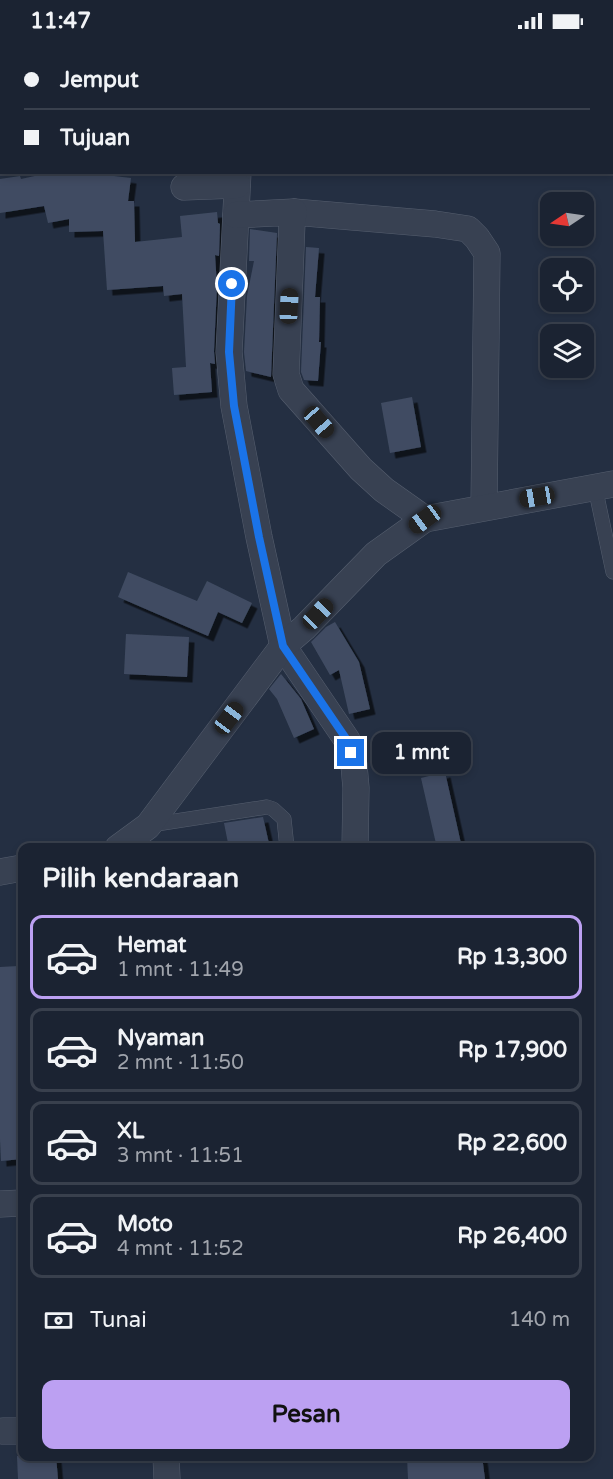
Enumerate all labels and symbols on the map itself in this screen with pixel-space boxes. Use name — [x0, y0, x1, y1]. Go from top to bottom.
north arrow — [540, 192, 594, 246]
route start — [218, 270, 245, 297]
car — [279, 288, 299, 324]
car — [300, 403, 338, 441]
car — [518, 485, 556, 509]
car — [405, 501, 445, 537]
car — [299, 595, 337, 633]
car — [211, 698, 247, 738]
callout: 1 mnt — [372, 732, 471, 774]
route end — [337, 739, 364, 766]

